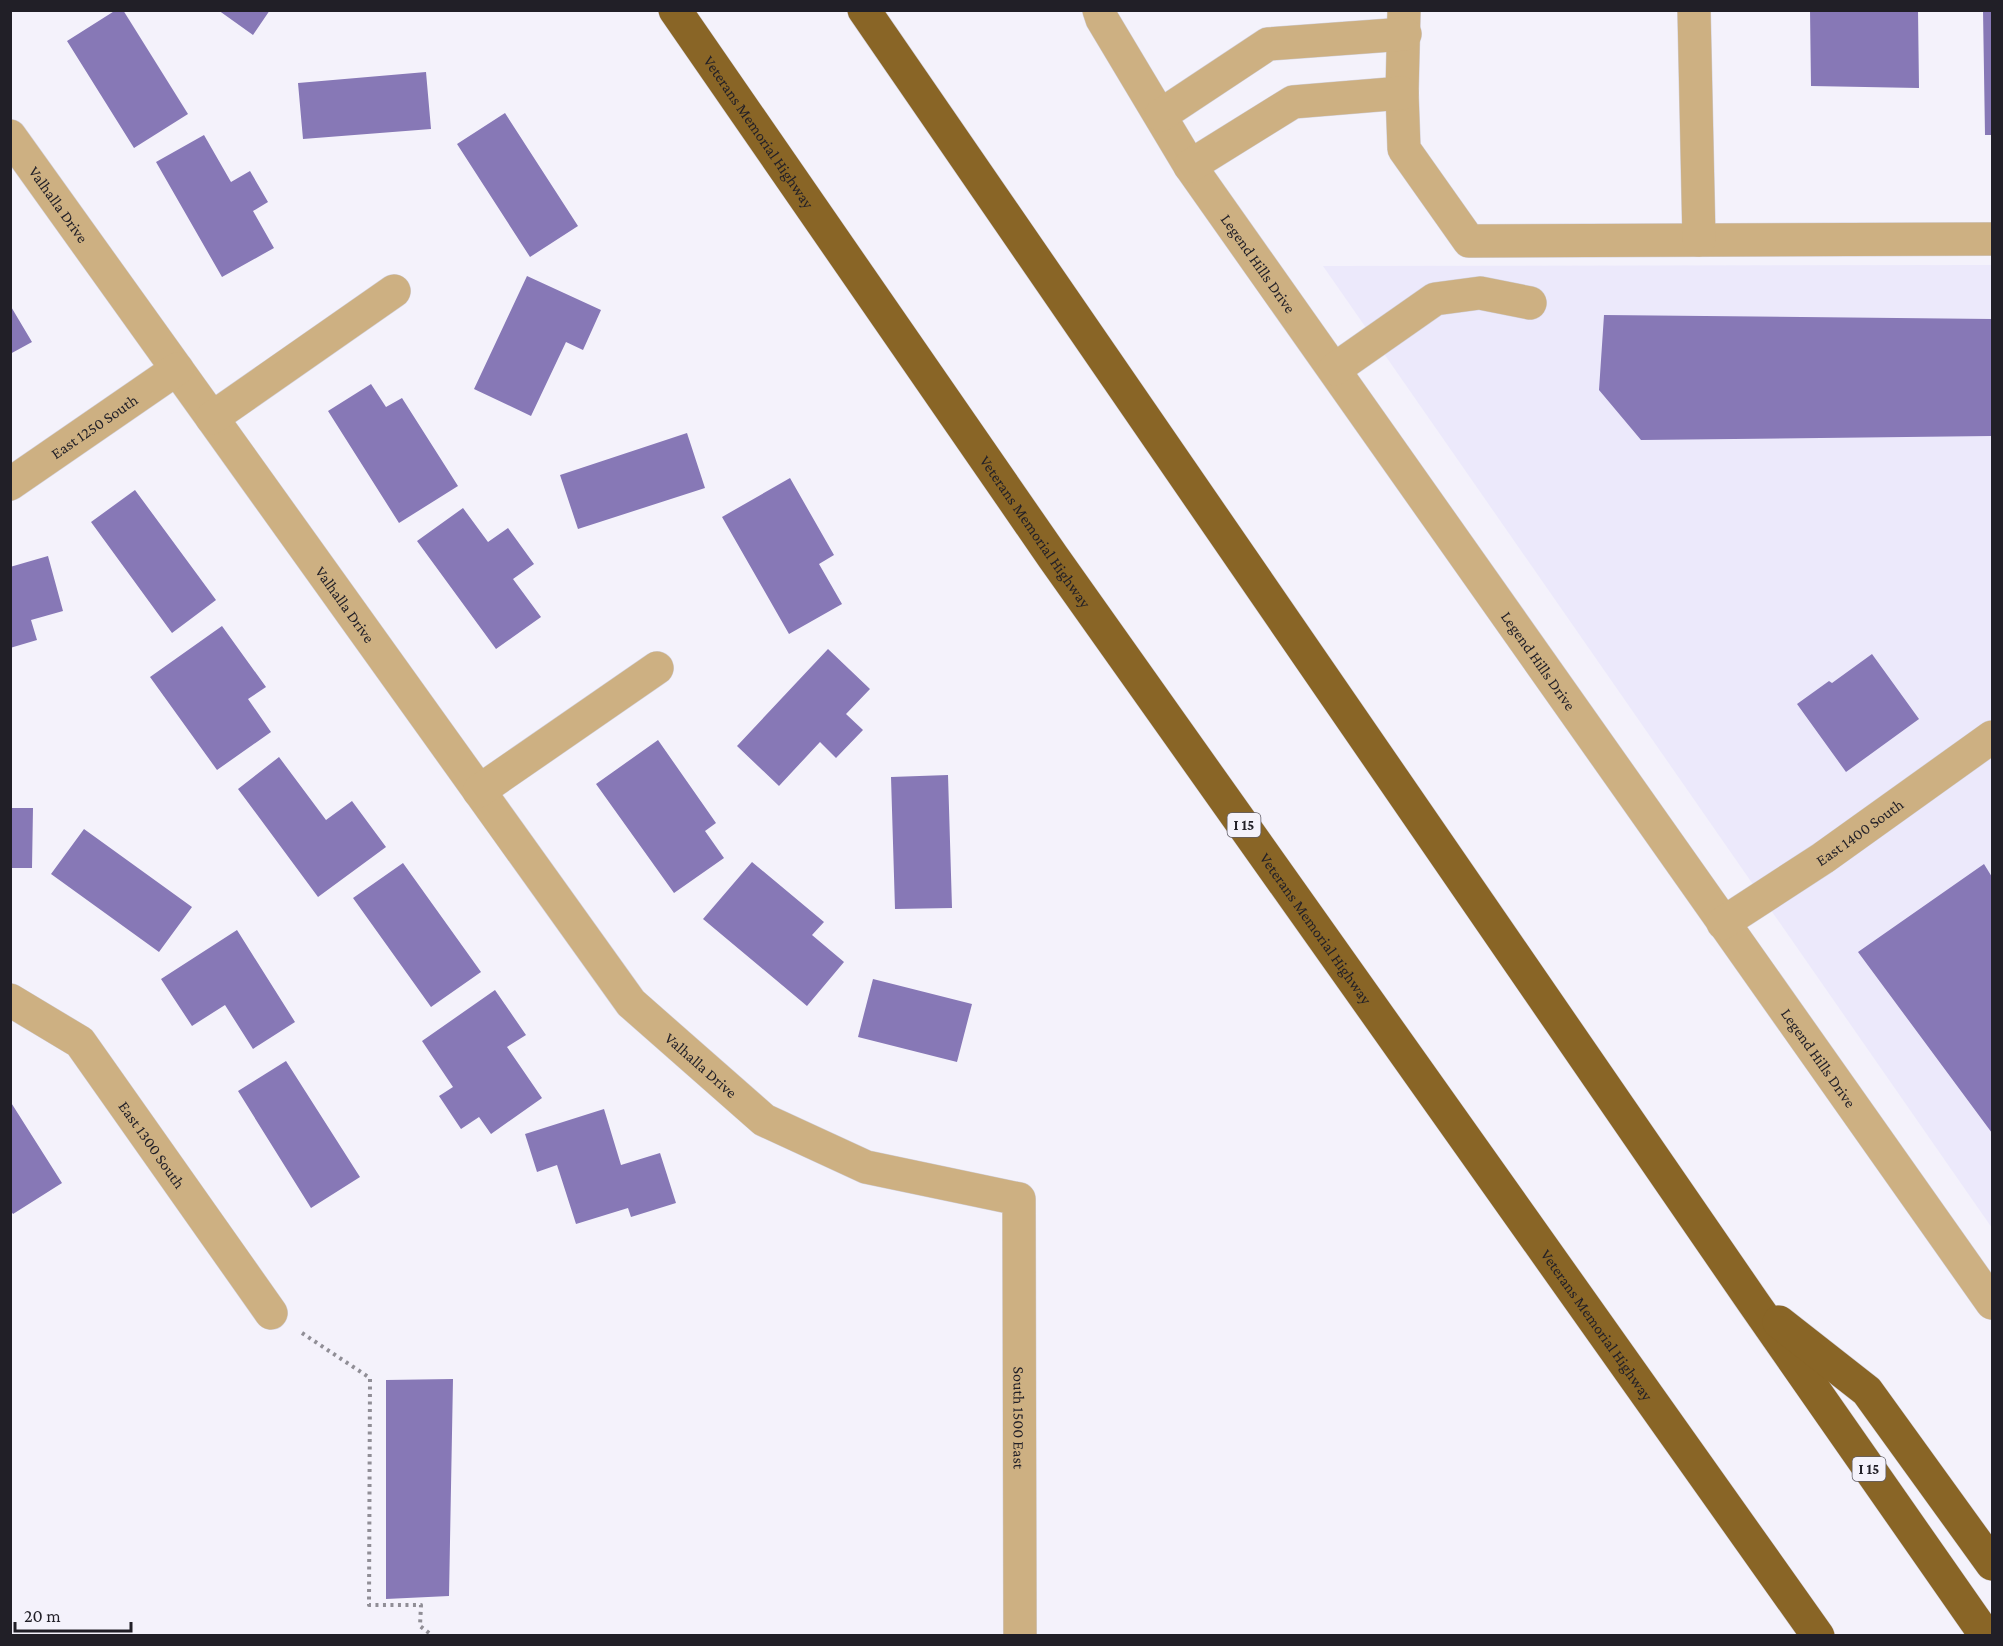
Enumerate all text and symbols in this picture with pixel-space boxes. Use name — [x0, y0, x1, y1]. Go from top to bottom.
street label: Veterans Memorial Highway — [701, 52, 818, 212]
street label: Valhalla Drive — [26, 163, 92, 246]
street label: Legend Hills Drive — [1218, 211, 1299, 316]
street label: East 1250 South — [48, 390, 141, 462]
street label: Veterans Memorial Highway — [977, 452, 1095, 612]
street label: Valhalla Drive — [312, 563, 378, 646]
street label: Legend Hills Drive — [1498, 608, 1579, 713]
street label: East 1400 South — [1813, 795, 1907, 869]
road number: I 15 — [1228, 813, 1260, 837]
street label: Veterans Memorial Highway — [1257, 849, 1376, 1008]
street label: Legend Hills Drive — [1778, 1005, 1860, 1110]
street label: Valhalla Drive — [662, 1029, 740, 1101]
street label: East 1300 South — [116, 1098, 189, 1192]
street label: Veterans Memorial Highway — [1538, 1246, 1657, 1405]
street label: South 1500 East — [1011, 1367, 1028, 1470]
road number: I 15 — [1852, 1457, 1886, 1481]
scale bar — [15, 1595, 130, 1633]
text: 20 m — [24, 1606, 61, 1626]

